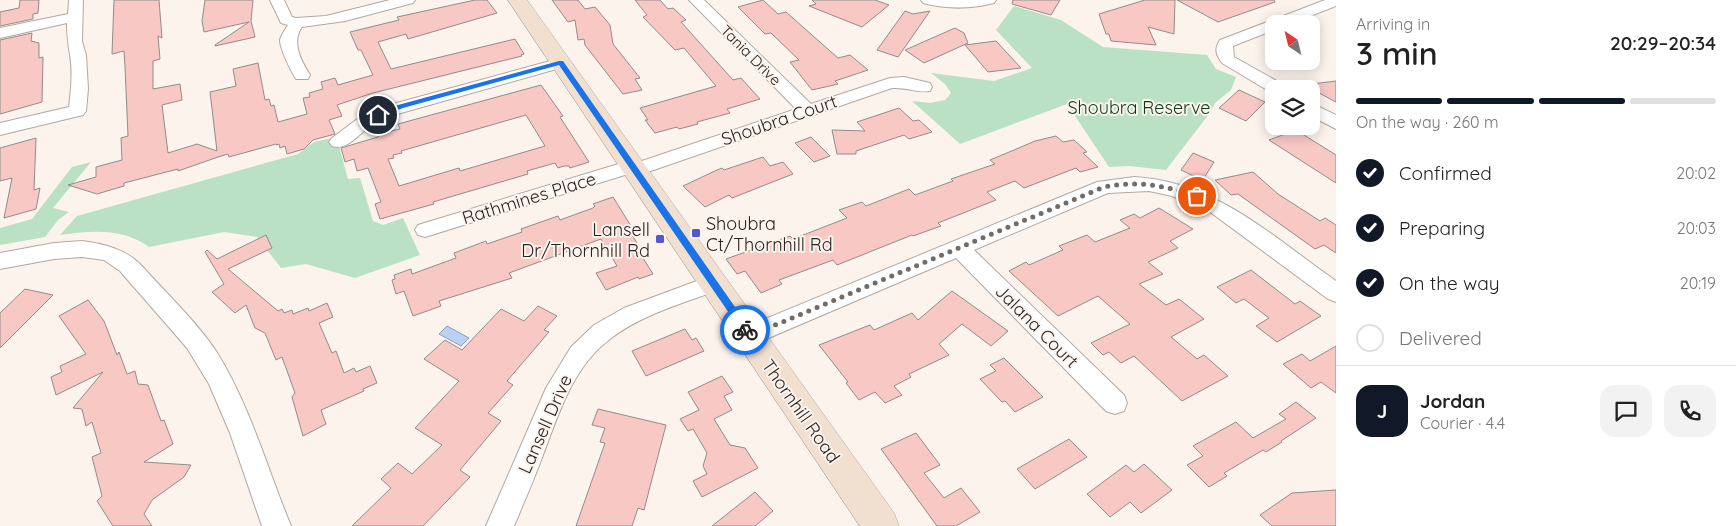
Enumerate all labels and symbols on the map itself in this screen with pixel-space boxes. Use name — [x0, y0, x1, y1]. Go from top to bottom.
north arrow — [1265, 15, 1320, 70]
street label: Tania Drive — [717, 21, 785, 89]
street label: Shoubra Court — [718, 89, 840, 151]
pin — [357, 94, 399, 136]
park label: Shoubra Reserve — [1067, 96, 1211, 119]
street label: Rathmines Place — [459, 167, 599, 229]
pin — [1176, 175, 1218, 217]
place label: Shoubra Ct/Thornhill Rd — [706, 212, 833, 256]
place label: Lansell Dr/Thornhill Rd — [521, 218, 650, 262]
marker: Shoubra Ct/Thornhill Rd — [690, 227, 702, 239]
marker: Lansell Dr/Thornhill Rd — [654, 233, 666, 245]
street label: Jalana Court — [991, 280, 1083, 372]
courier — [720, 305, 770, 355]
street label: Thornhill Road — [757, 355, 845, 467]
street label: Lansell Drive — [513, 371, 577, 477]

